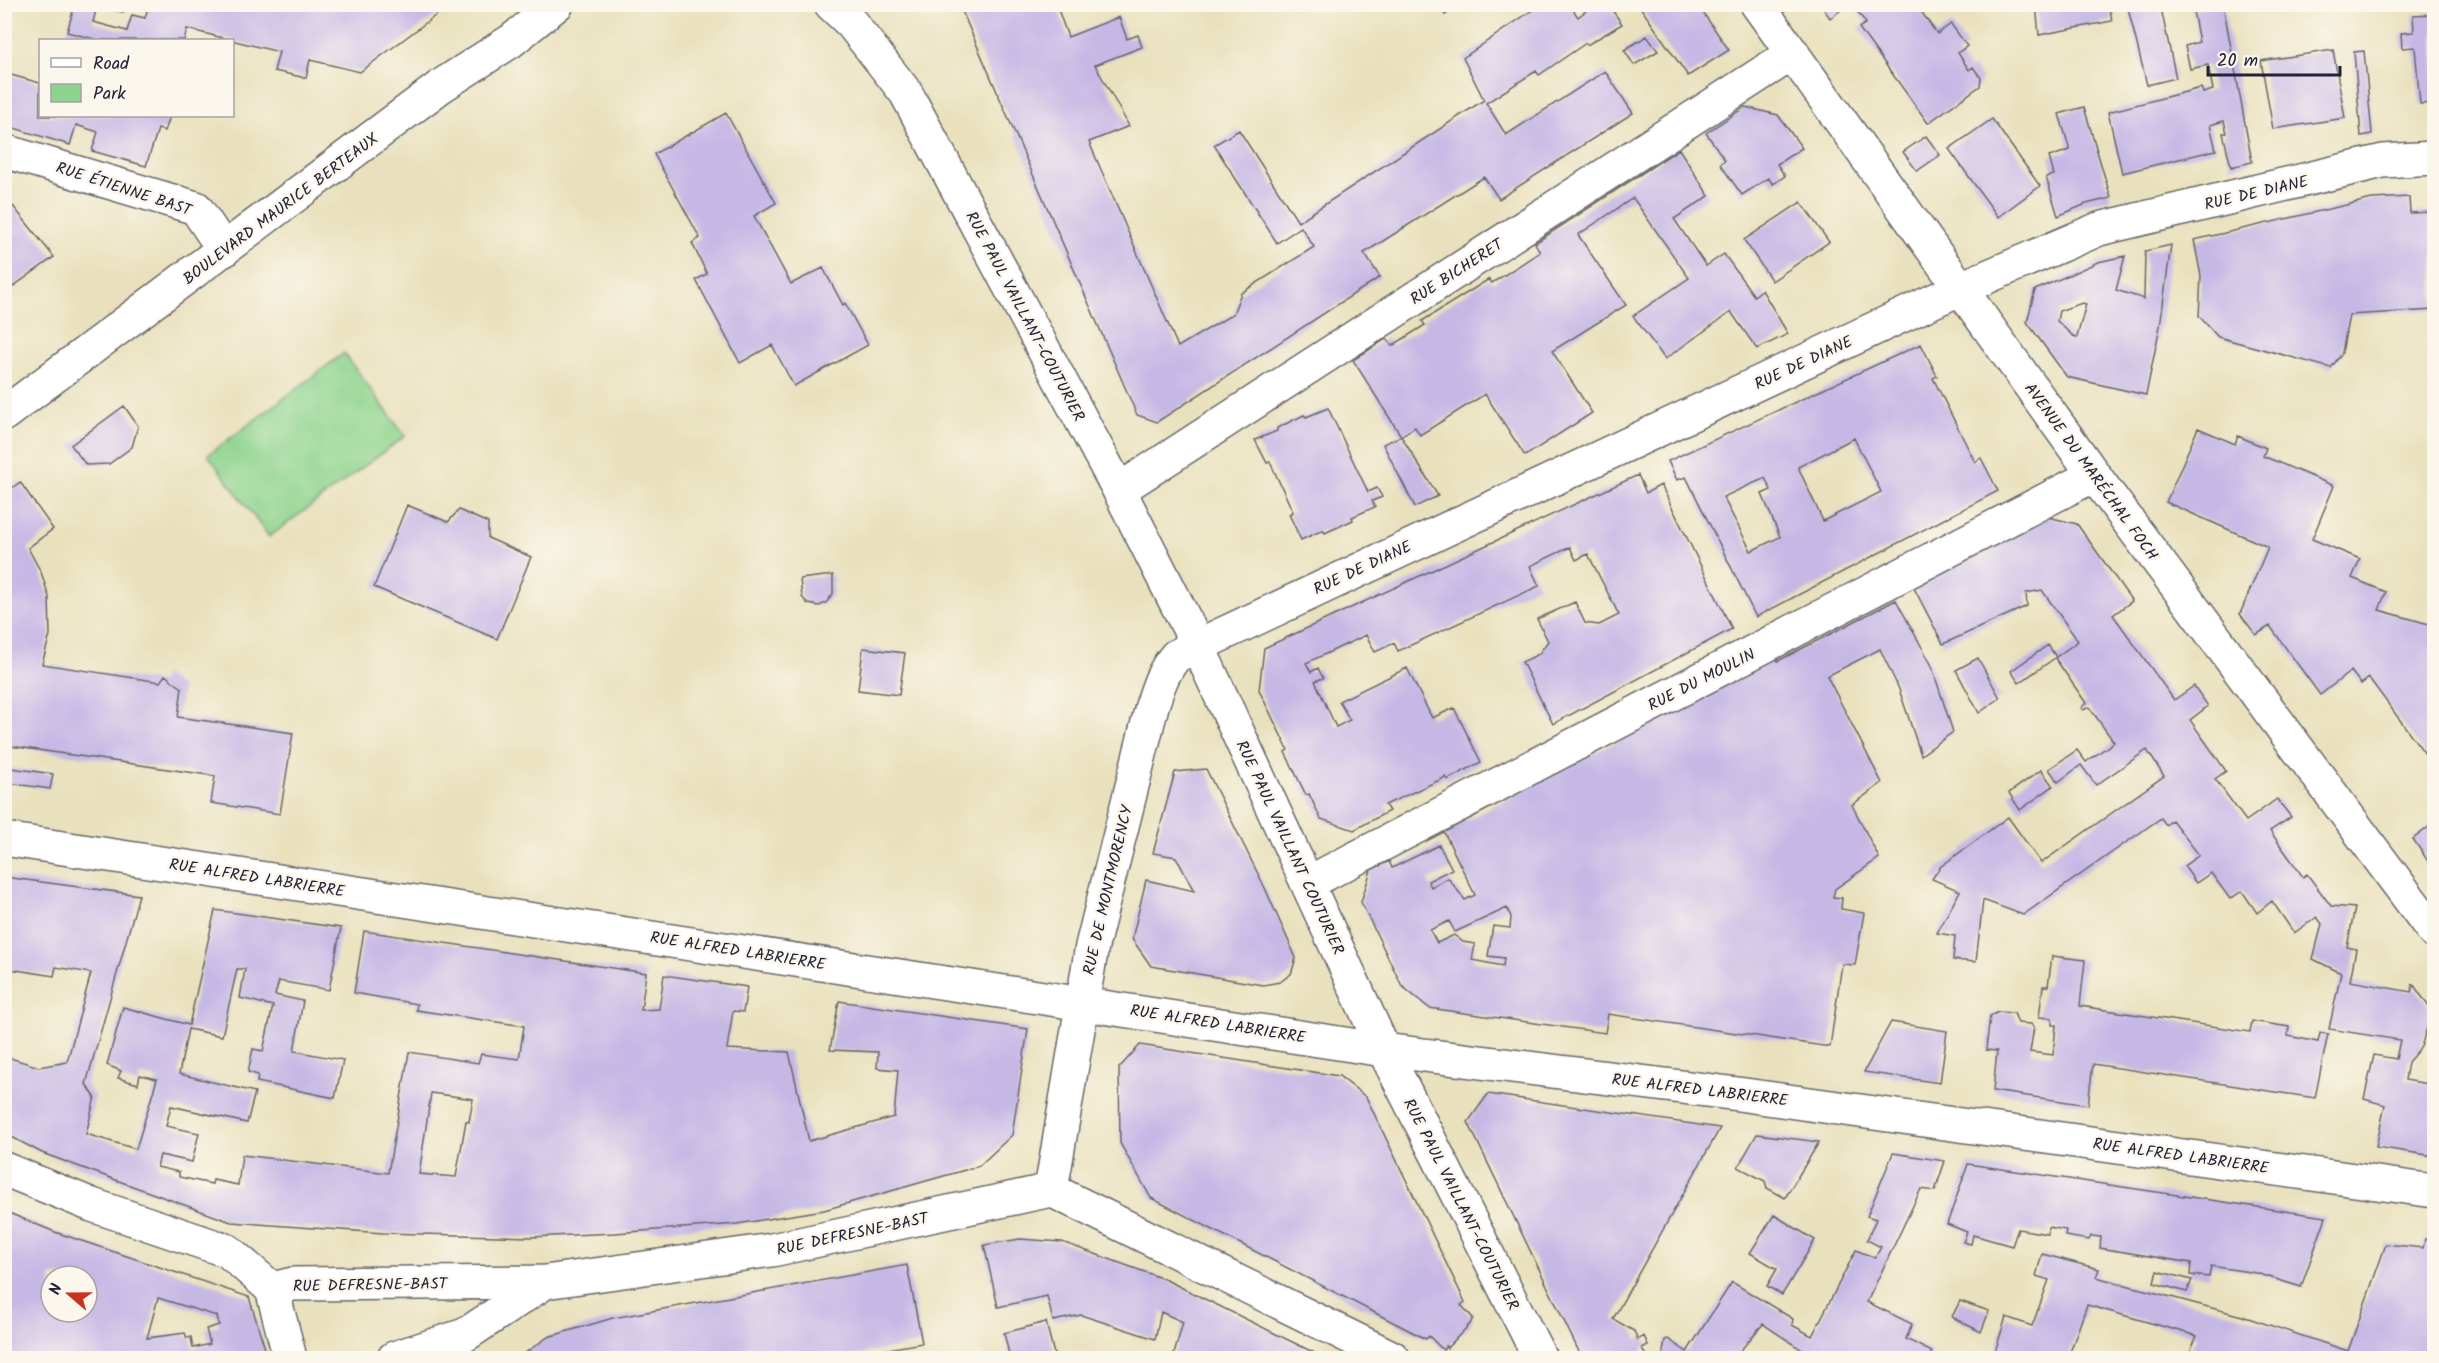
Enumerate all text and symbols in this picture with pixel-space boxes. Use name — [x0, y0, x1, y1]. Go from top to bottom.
legend — [39, 39, 234, 117]
scale bar — [2208, 39, 2340, 77]
text: 20 m — [2217, 47, 2258, 76]
text: Road — [93, 50, 130, 79]
text: Park — [93, 80, 126, 109]
street label: BOULEVARD MAURICE BERTEAUX — [178, 126, 385, 291]
street label: RUE ÉTIENNE BAST — [52, 156, 196, 224]
street label: RUE DE DIANE — [2202, 169, 2311, 218]
street label: RUE PAUL VAILLANT-COUTURIER — [958, 207, 1091, 426]
street label: RUE BICHERET — [1405, 232, 1510, 312]
street label: RUE DE DIANE — [1750, 329, 1858, 397]
street label: AVENUE DU MARÉCHAL FOCH — [2018, 378, 2164, 566]
street label: RUE DE DIANE — [1309, 534, 1417, 602]
street label: RUE DU MOULIN — [1644, 642, 1760, 718]
street label: RUE PAUL VAILLANT COUTURIER — [1229, 736, 1350, 959]
street label: RUE DE MONTMORENCY — [1077, 802, 1140, 978]
street label: RUE ALFRED LABRIERRE — [167, 852, 347, 905]
street label: RUE ALFRED LABRIERRE — [648, 925, 828, 978]
street label: RUE ALFRED LABRIERRE — [1128, 998, 1308, 1051]
street label: RUE ALFRED LABRIERRE — [1610, 1067, 1790, 1114]
street label: RUE PAUL VAILLANT-COUTURIER — [1396, 1094, 1525, 1315]
street label: RUE ALFRED LABRIERRE — [2091, 1132, 2271, 1181]
street label: RUE DEFRESNE-BAST — [774, 1206, 932, 1263]
north arrow — [39, 1264, 99, 1324]
street label: RUE DEFRESNE-BAST — [293, 1272, 449, 1299]
text: N — [43, 1280, 70, 1298]

